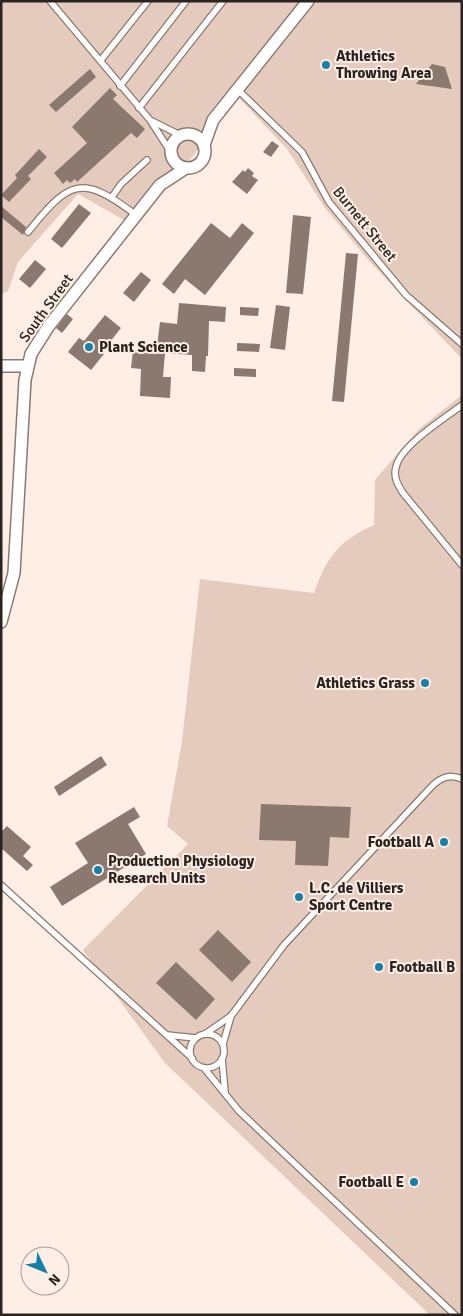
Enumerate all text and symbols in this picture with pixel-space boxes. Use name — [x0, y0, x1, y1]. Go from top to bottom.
place label: Athletics Throwing Area — [336, 47, 432, 82]
marker: Athletics Throwing Area — [320, 59, 332, 71]
street label: Burnett Street — [329, 183, 401, 265]
street label: South Street — [15, 270, 77, 346]
place label: Plant Science — [99, 338, 188, 356]
marker: Plant Science — [83, 341, 95, 353]
place label: Athletics Grass — [316, 674, 415, 692]
marker: Athletics Grass — [419, 677, 431, 689]
place label: Football A — [367, 833, 434, 851]
marker: Football A — [438, 836, 450, 848]
place label: Production Physiology Research Units — [108, 852, 255, 887]
marker: Production Physiology Research Units — [92, 864, 104, 876]
place label: L.C. de Villiers Sport Centre — [309, 879, 404, 914]
marker: L.C. de Villiers Sport Centre — [293, 891, 305, 903]
place label: Football B — [389, 958, 455, 976]
marker: Football B — [373, 961, 385, 973]
place label: Football E — [338, 1173, 404, 1191]
marker: Football E — [408, 1176, 420, 1188]
north arrow — [20, 1246, 70, 1296]
text: N — [45, 1270, 64, 1289]

